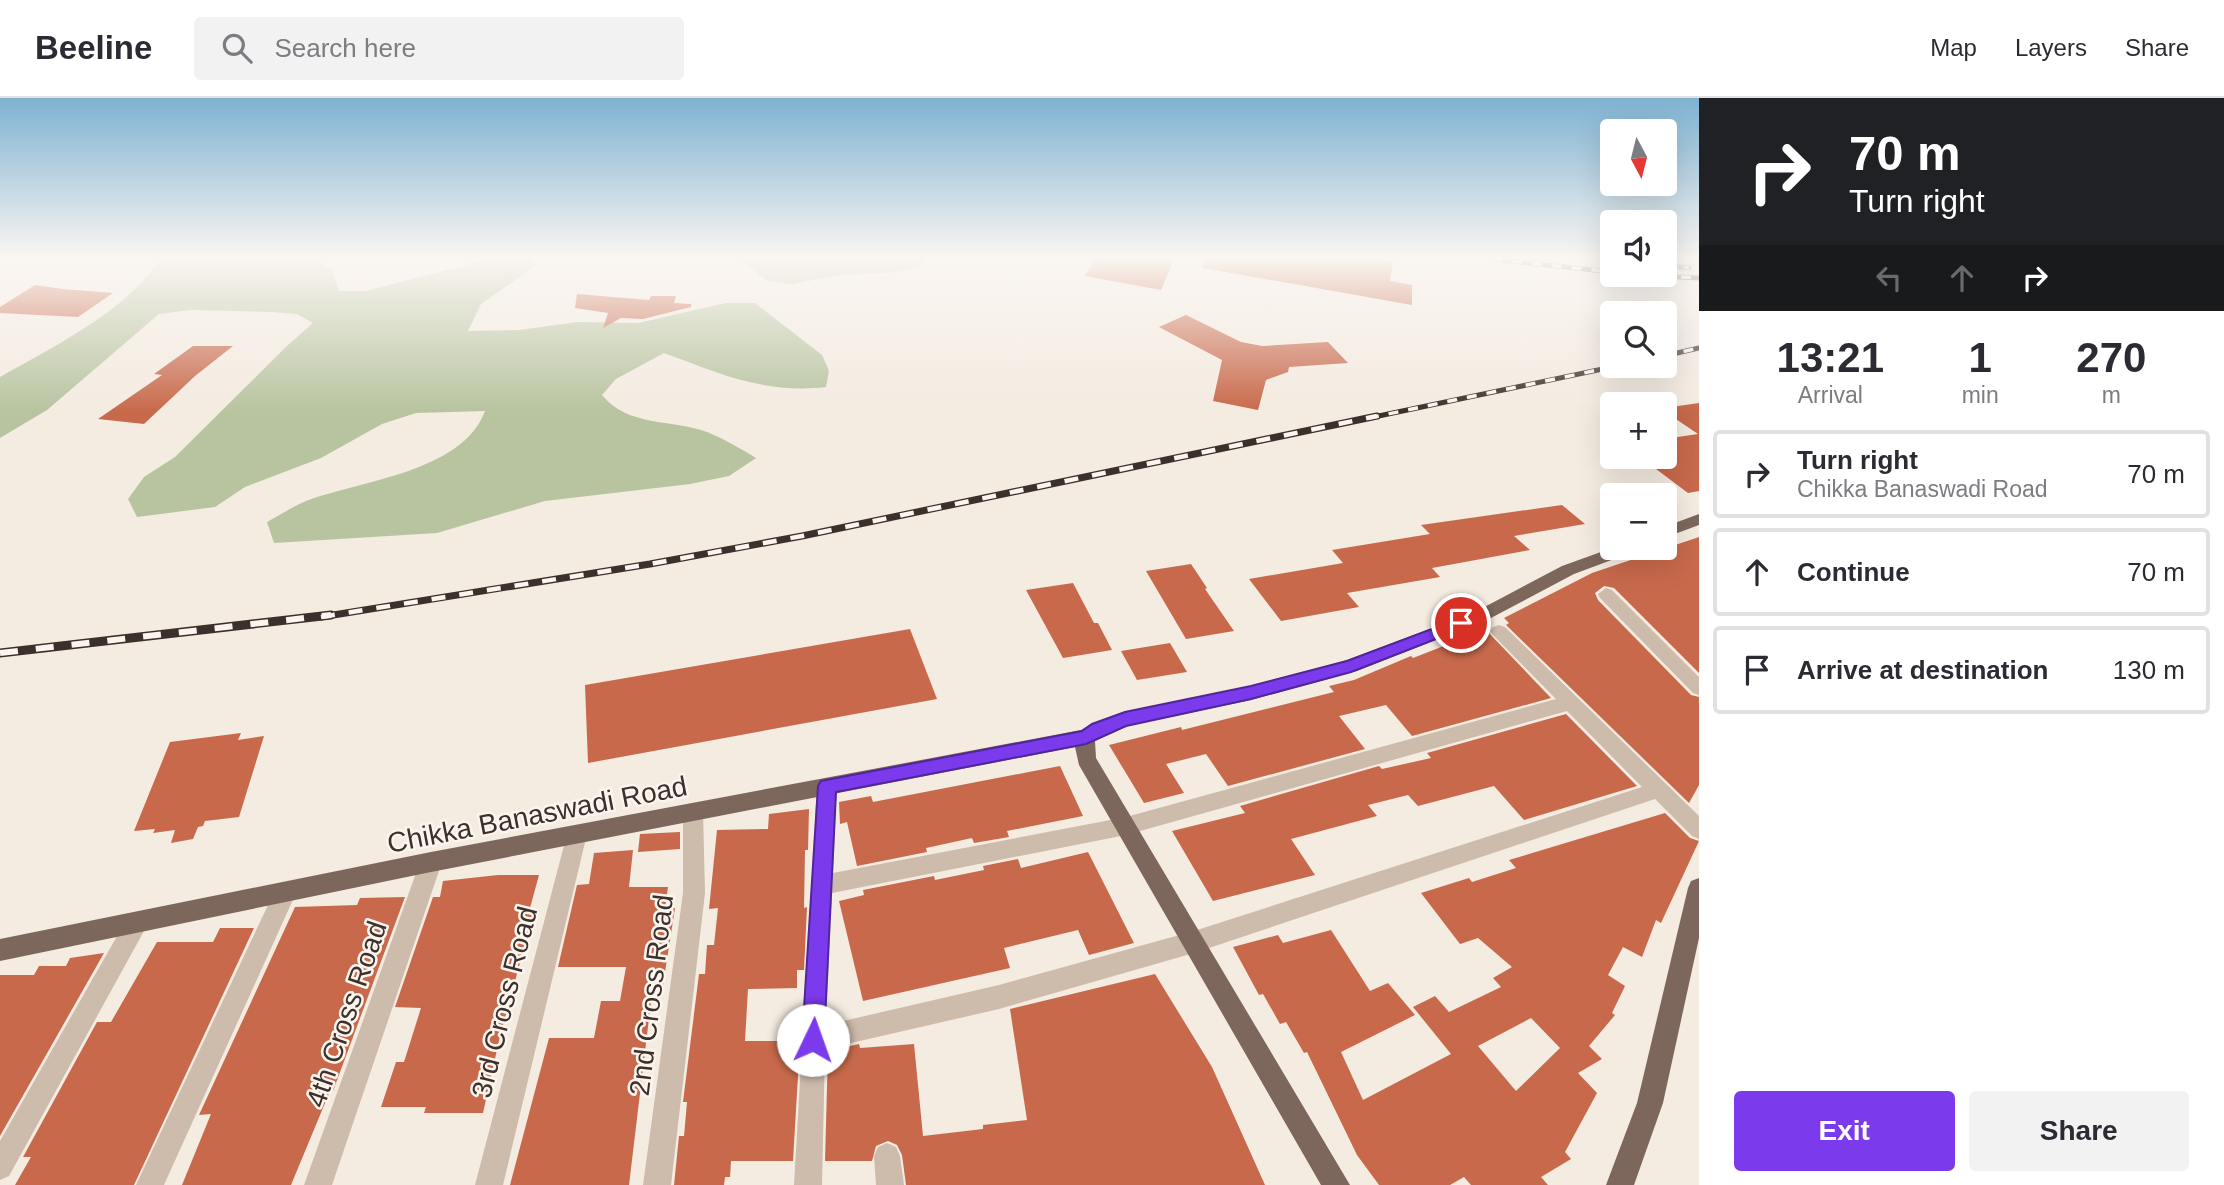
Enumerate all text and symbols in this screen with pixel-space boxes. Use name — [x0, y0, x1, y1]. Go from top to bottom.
search box — [194, 17, 684, 80]
text: Beeline — [35, 29, 152, 66]
icon: search — [218, 29, 256, 67]
text: Search here — [274, 33, 416, 63]
text: Map — [1930, 34, 1977, 61]
text: Layers — [2015, 34, 2087, 61]
text: Share — [2125, 34, 2189, 61]
north arrow — [1600, 119, 1676, 196]
map controls — [1600, 119, 1677, 560]
icon: right — [1734, 126, 1825, 217]
text: 70 m — [1849, 126, 1961, 180]
text: Turn right — [1849, 183, 1985, 219]
button: sound — [1600, 210, 1677, 287]
icon: left — [1870, 259, 1908, 297]
icon: ahead — [1943, 259, 1981, 297]
icon: right — [2016, 259, 2054, 297]
button: search — [1600, 301, 1677, 378]
text: 13:21 — [1777, 334, 1884, 381]
text: 1 — [1968, 334, 1992, 381]
text: 270 — [2076, 334, 2146, 381]
text: Arrival — [1798, 382, 1863, 408]
text: min — [1962, 382, 1999, 408]
text: m — [2102, 382, 2121, 408]
button: + — [1600, 392, 1677, 469]
text: Turn right — [1797, 445, 1918, 475]
icon: right — [1738, 455, 1776, 493]
text: 70 m — [2127, 459, 2185, 489]
text: Chikka Banaswadi Road — [1797, 476, 2048, 502]
button: − — [1600, 483, 1677, 560]
icon: ahead — [1738, 553, 1776, 591]
text: Continue — [1797, 557, 1910, 587]
text: 70 m — [2127, 557, 2185, 587]
pin — [1431, 593, 1491, 653]
icon: arrive — [1442, 604, 1480, 642]
icon: arrive — [1738, 651, 1776, 689]
text: Arrive at destination — [1797, 655, 2048, 685]
text: 130 m — [2113, 655, 2185, 685]
street label: Chikka Banaswadi Road — [384, 770, 690, 859]
street label: 2nd Cross Road — [624, 893, 679, 1097]
street label: 3rd Cross Road — [466, 903, 543, 1101]
street label: 4th Cross Road — [300, 917, 393, 1111]
position arrow — [776, 1003, 850, 1077]
button: Exit — [1734, 1091, 1955, 1171]
button: Share — [1969, 1091, 2189, 1171]

